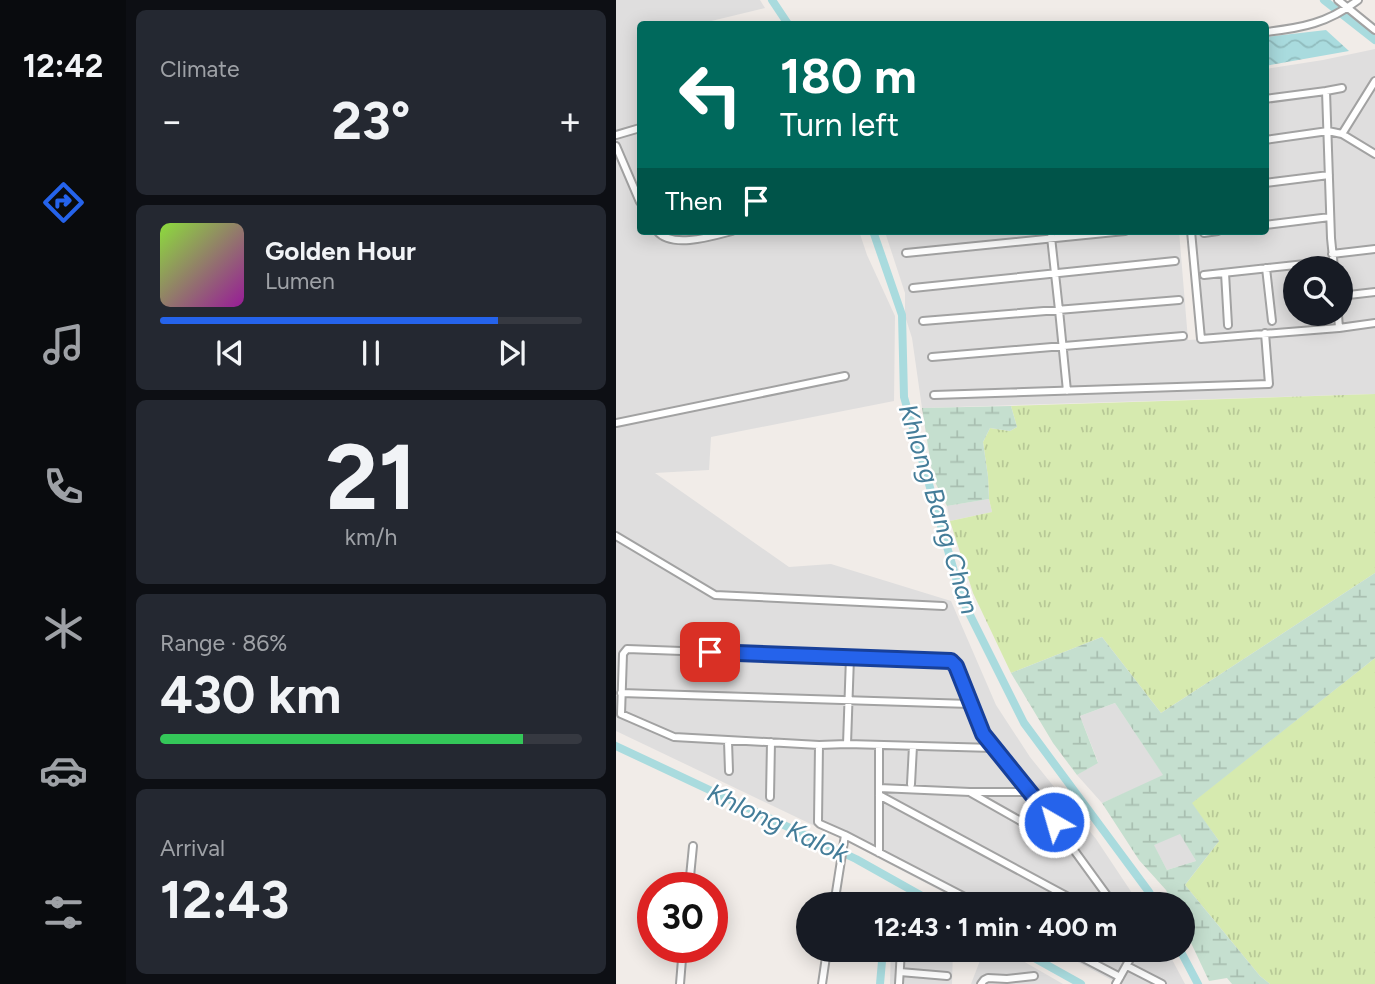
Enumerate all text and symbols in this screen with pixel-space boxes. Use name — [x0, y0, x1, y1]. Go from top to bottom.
text: 180 m — [780, 46, 917, 105]
text: 12:42 — [23, 47, 103, 85]
icon: left — [665, 49, 756, 140]
text: Climate — [160, 55, 239, 83]
text: 23° — [332, 90, 410, 152]
text: − — [160, 98, 184, 144]
text: + — [558, 98, 582, 144]
text: Turn left — [780, 106, 899, 144]
icon: directions — [39, 178, 88, 227]
icon: arrive — [737, 182, 775, 220]
text: Then — [665, 185, 723, 217]
text: Golden Hour — [265, 235, 416, 267]
map controls — [1283, 256, 1353, 326]
button: search — [1283, 256, 1353, 326]
text: Lumen — [265, 267, 335, 295]
icon: music — [39, 320, 88, 369]
icon: previous — [211, 334, 249, 372]
icon: pause — [352, 334, 390, 372]
icon: next — [493, 334, 531, 372]
water label: Khlong Bang Chan — [892, 400, 986, 618]
text: 21 — [325, 423, 417, 532]
icon: phone — [39, 462, 88, 511]
text: km/h — [345, 523, 397, 551]
icon: climate — [39, 604, 88, 653]
pin — [680, 622, 740, 682]
text: Range · 86% — [160, 629, 287, 657]
icon: arrive — [691, 633, 729, 671]
text: 430 km — [160, 664, 341, 726]
icon: car — [39, 746, 88, 795]
water label: Khlong Kalok — [702, 776, 855, 870]
position arrow — [1017, 785, 1091, 859]
text: Arrival — [160, 834, 225, 862]
text: 12:43 — [160, 869, 290, 931]
speed limit sign: 30 — [637, 872, 728, 963]
icon: filters — [39, 888, 88, 937]
text: 12:43 · 1 min · 400 m — [874, 911, 1117, 943]

